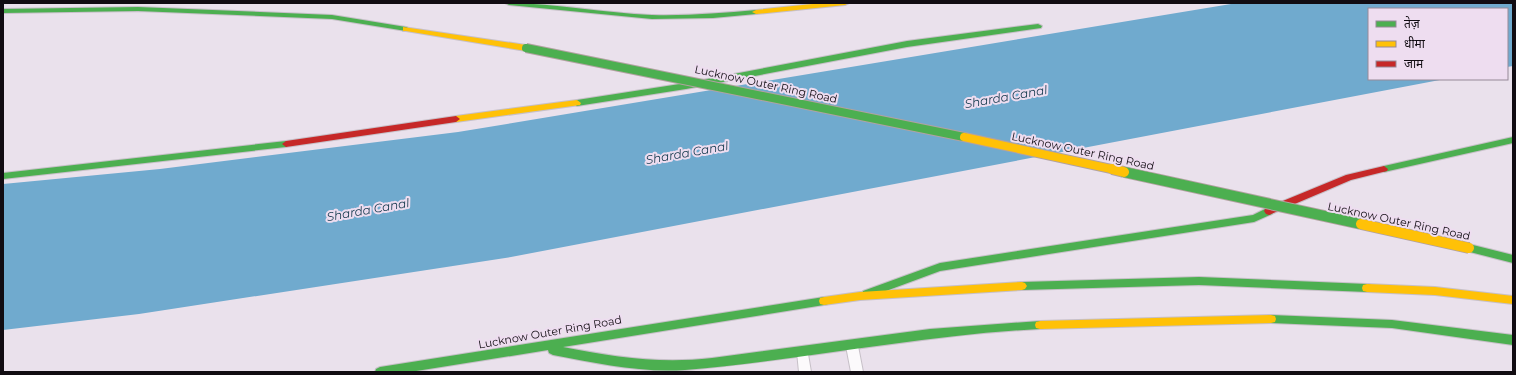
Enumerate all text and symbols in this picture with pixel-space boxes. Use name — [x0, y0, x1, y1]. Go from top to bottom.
legend — [1368, 8, 1508, 80]
text: तेज़ — [1404, 16, 1421, 31]
text: धीमा — [1404, 36, 1426, 51]
text: जाम — [1404, 56, 1424, 71]
street label: Lucknow Outer Ring Road — [693, 62, 839, 106]
water label: Sharda Canal — [963, 82, 1049, 111]
street label: Lucknow Outer Ring Road — [1010, 129, 1156, 173]
water label: Sharda Canal — [644, 138, 730, 167]
water label: Sharda Canal — [325, 195, 411, 224]
street label: Lucknow Outer Ring Road — [1326, 199, 1472, 243]
street label: Lucknow Outer Ring Road — [477, 312, 623, 352]

